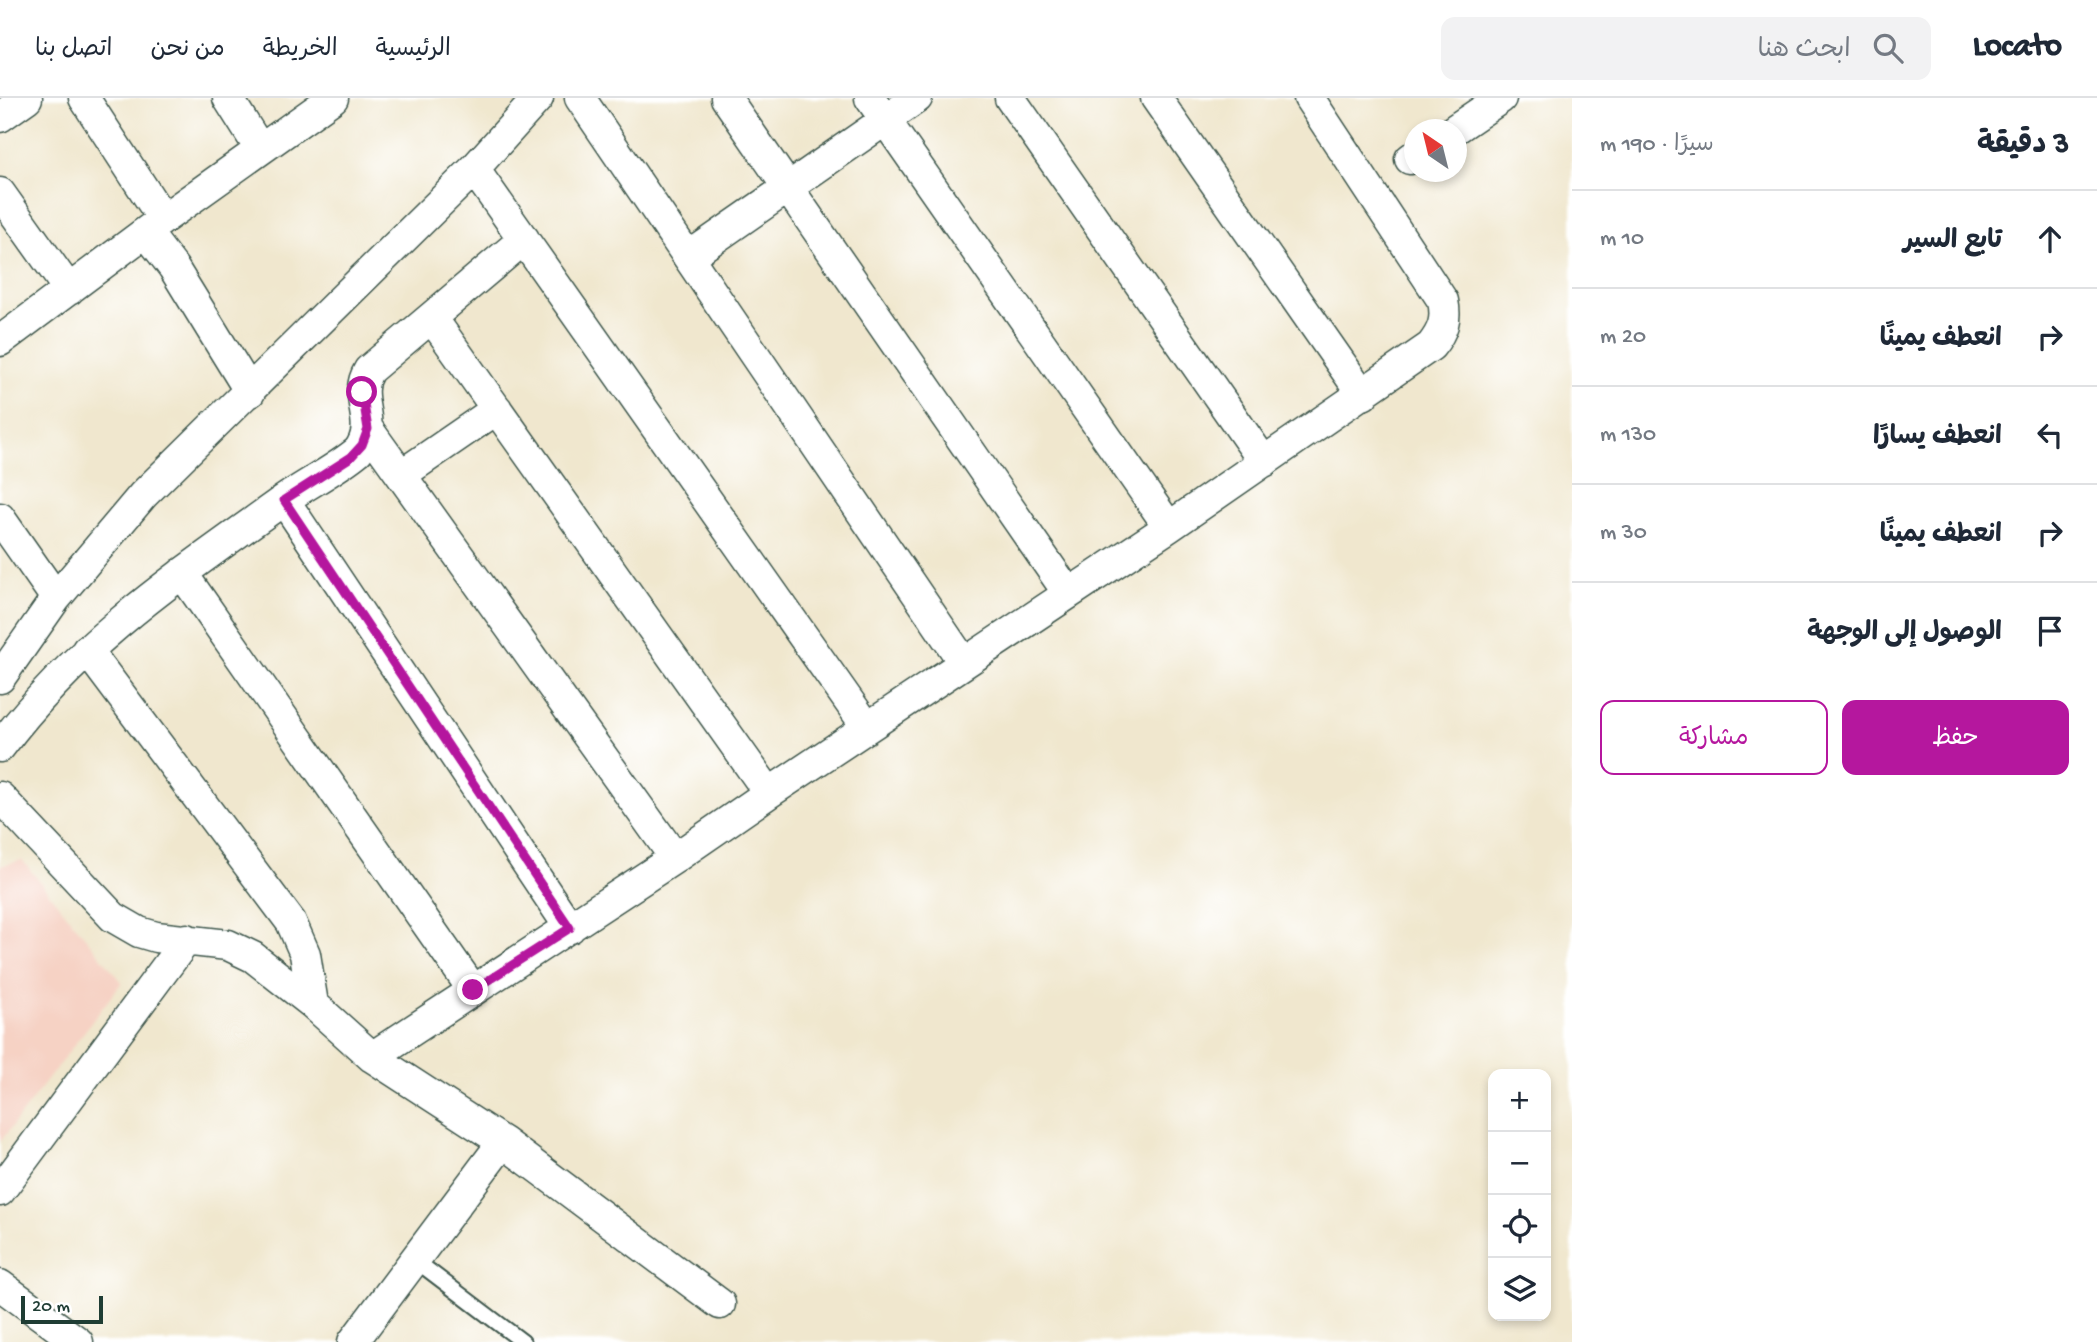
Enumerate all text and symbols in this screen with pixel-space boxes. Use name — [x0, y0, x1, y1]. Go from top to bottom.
search box — [1441, 17, 1931, 80]
icon: search — [1869, 29, 1907, 67]
text: Locato — [1973, 29, 2062, 67]
text: اتصل بنا — [35, 36, 112, 65]
text: من نحن — [150, 36, 225, 65]
text: الخريطة — [263, 36, 338, 65]
text: الرئيسية — [376, 36, 451, 65]
text: ابحث هنا — [1758, 36, 1851, 67]
north arrow — [1404, 119, 1467, 182]
text: 3 دقيقة — [1977, 129, 2069, 164]
text: سيرًا · 190 m — [1600, 132, 1714, 159]
icon: ahead — [2031, 220, 2069, 258]
text: 10 m — [1600, 226, 1644, 253]
text: تابع السير — [1903, 227, 2002, 258]
icon: right — [2031, 318, 2069, 356]
text: 20 m — [1600, 324, 1646, 351]
text: انعطف يمينًا — [1880, 325, 2002, 356]
route start — [346, 376, 377, 407]
icon: left — [2031, 416, 2069, 454]
text: 130 m — [1600, 422, 1656, 449]
text: انعطف يسارًا — [1873, 423, 2002, 454]
icon: right — [2031, 514, 2069, 552]
text: 30 m — [1600, 520, 1647, 547]
text: انعطف يمينًا — [1880, 521, 2002, 552]
icon: arrive — [2031, 612, 2069, 650]
text: الوصول إلى الوجهة — [1807, 619, 2002, 650]
button: مشاركة — [1600, 700, 1828, 775]
button: حفظ — [1842, 700, 2069, 775]
route end — [457, 974, 488, 1005]
map controls — [1488, 1069, 1551, 1321]
button: + — [1488, 1069, 1551, 1132]
button: − — [1488, 1132, 1551, 1195]
button: locate — [1488, 1195, 1551, 1258]
button: layers — [1488, 1258, 1551, 1321]
scale bar — [21, 1293, 103, 1325]
text: 20 m — [32, 1296, 70, 1319]

